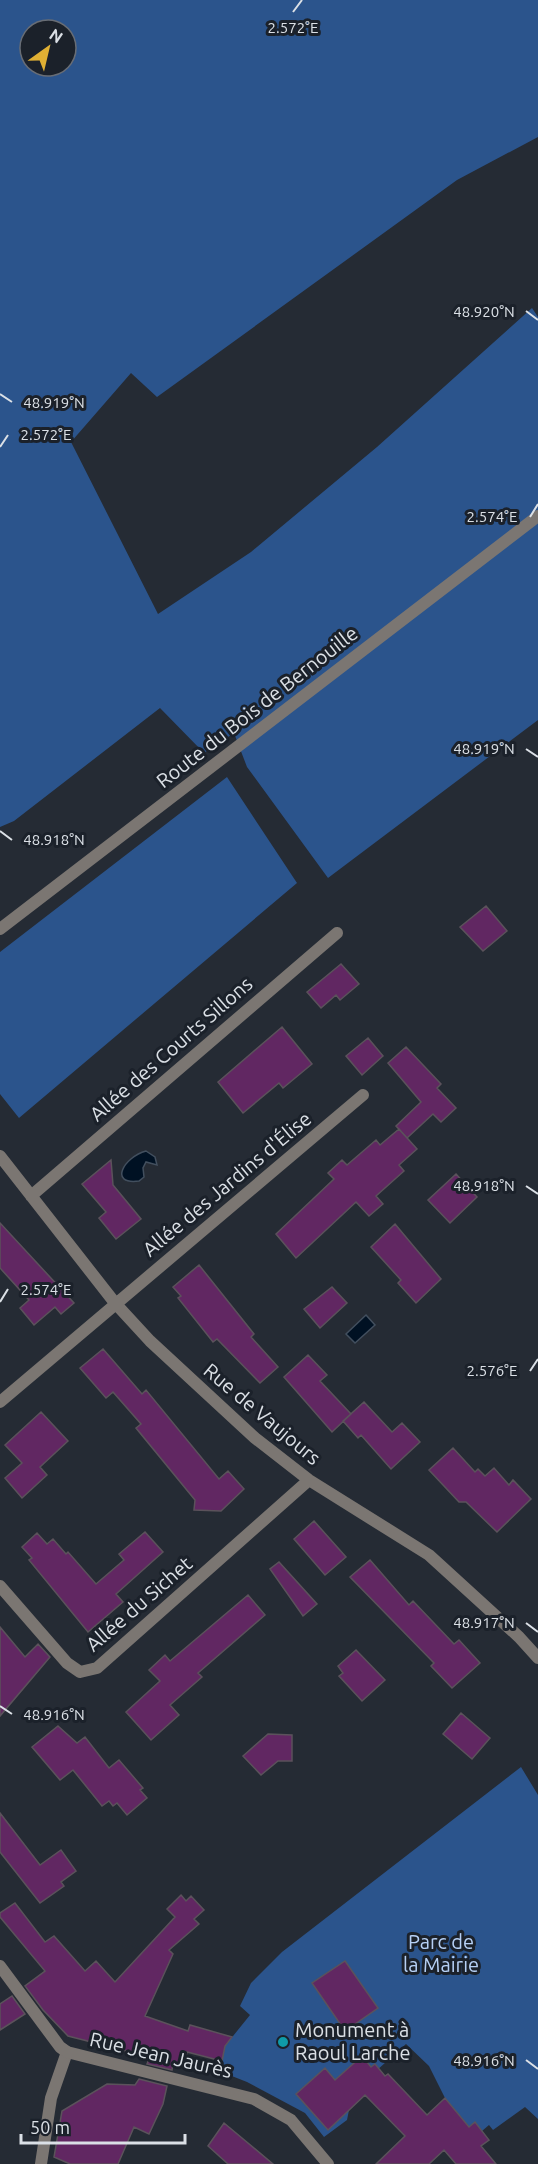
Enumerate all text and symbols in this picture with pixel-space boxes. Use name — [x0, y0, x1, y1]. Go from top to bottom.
north arrow — [18, 18, 78, 78]
text: 2.572°E — [268, 19, 318, 36]
text: N — [46, 25, 66, 46]
text: 48.920°N — [453, 303, 515, 320]
text: 48.919°N — [23, 394, 85, 411]
text: 2.572°E — [21, 426, 71, 443]
text: 2.574°E — [467, 508, 517, 525]
street label: Route du Bois de Bernouille — [152, 621, 362, 792]
text: 48.919°N — [453, 740, 515, 757]
text: 48.918°N — [23, 831, 85, 848]
street label: Allée des Courts Sillons — [85, 972, 257, 1125]
street label: Allée des Jardins d'Élise — [138, 1106, 316, 1261]
text: 48.918°N — [453, 1177, 515, 1194]
text: 2.574°E — [21, 1281, 71, 1298]
street label: Rue de Vaujours — [199, 1358, 325, 1469]
text: 2.576°E — [467, 1362, 517, 1379]
street label: Allée du Sichet — [81, 1551, 196, 1656]
text: 48.917°N — [453, 1614, 515, 1631]
text: 48.916°N — [23, 1706, 85, 1723]
park label: Parc de la Mairie — [403, 1930, 479, 1976]
place label: Monument à Raoul Larche — [295, 2018, 410, 2064]
street label: Rue Jean Jaurès — [88, 2027, 235, 2082]
marker: Monument à Raoul Larche — [276, 2035, 290, 2049]
text: 48.916°N — [453, 2052, 515, 2069]
scale bar — [21, 2107, 184, 2145]
text: 50 m — [30, 2117, 70, 2137]

